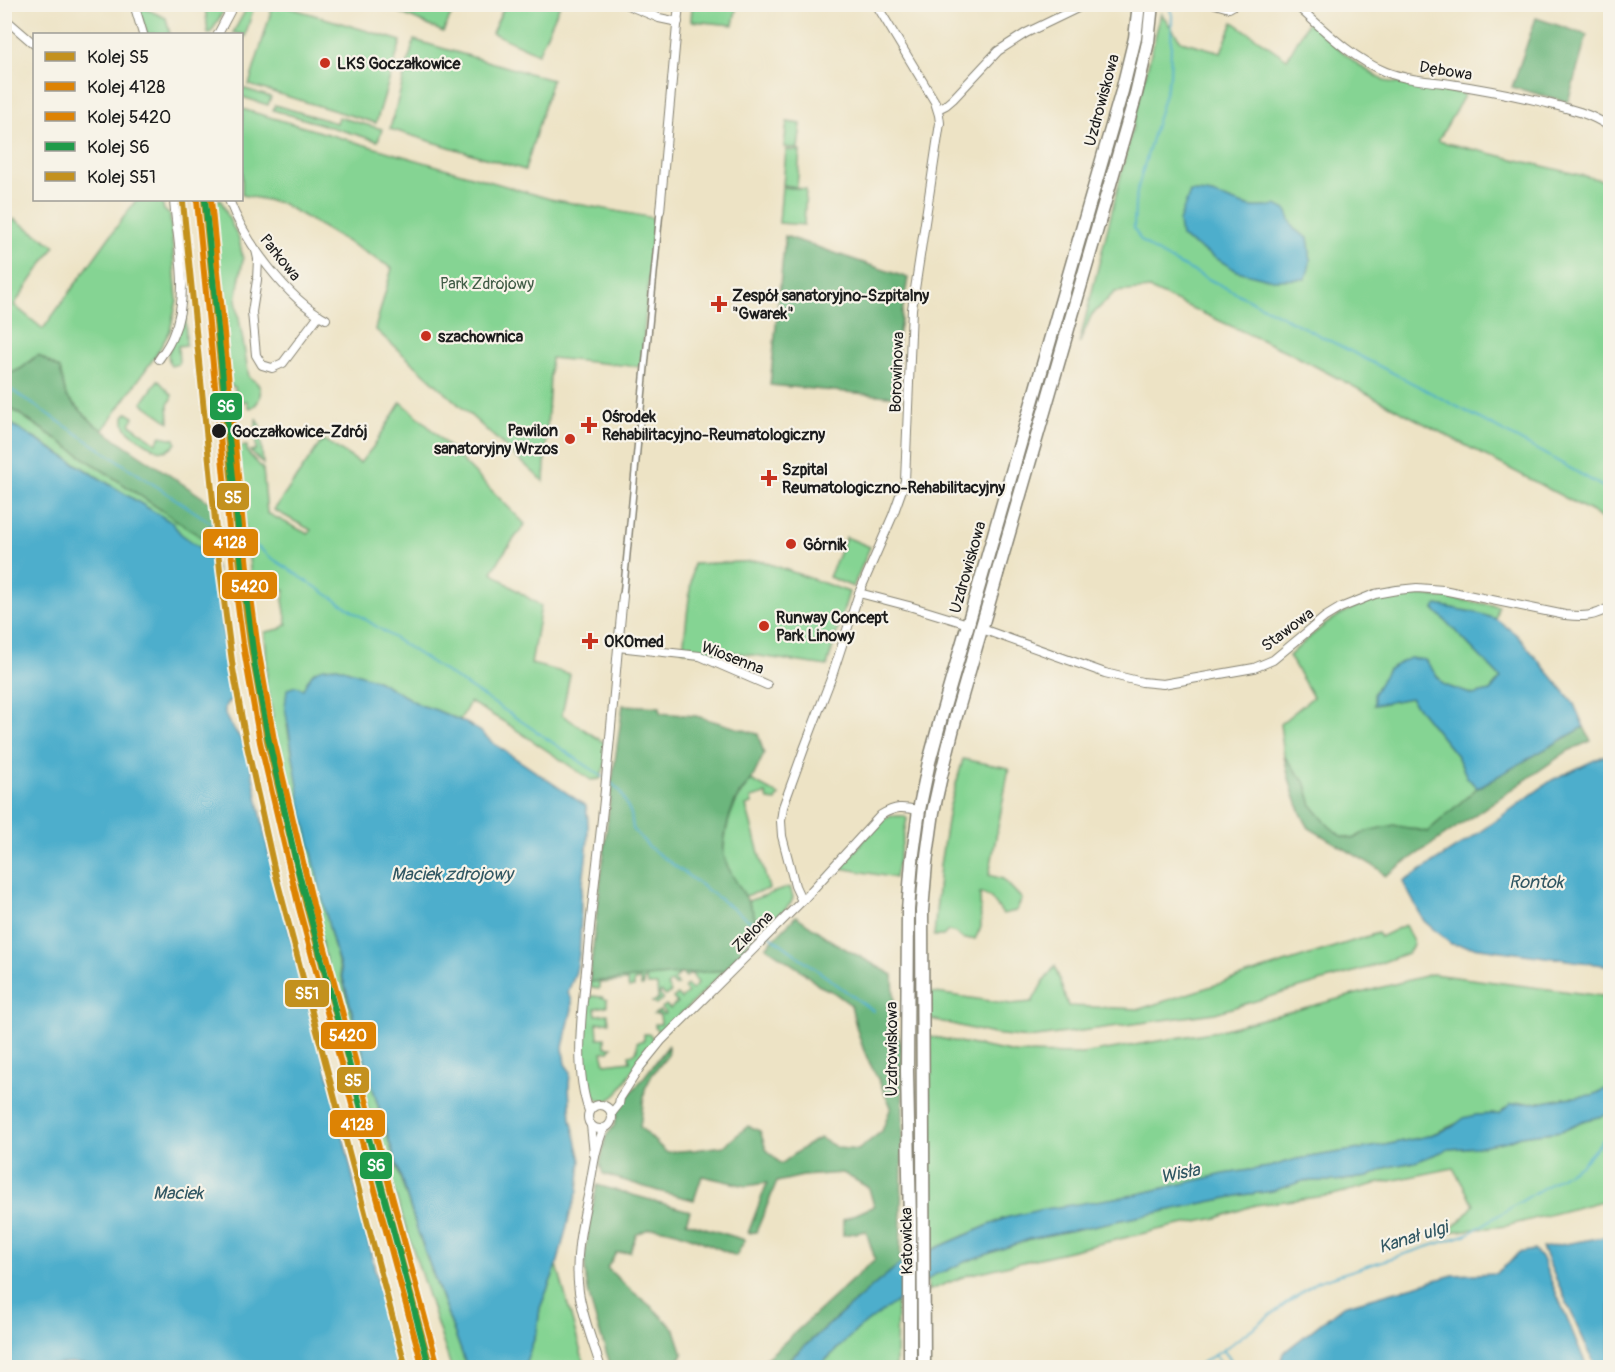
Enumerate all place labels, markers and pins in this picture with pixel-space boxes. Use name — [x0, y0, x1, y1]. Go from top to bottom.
place label: LKS Goczałkowice — [337, 54, 461, 74]
marker: LKS Goczałkowice — [318, 56, 332, 70]
place label: Zespół sanatoryjno-Szpitalny "Gwarek" — [732, 286, 929, 324]
marker: Zespół sanatoryjno-Szpitalny "Gwarek" — [710, 295, 728, 313]
place label: szachownica — [438, 327, 524, 347]
marker: szachownica — [419, 329, 433, 343]
place label: Ośrodek Rehabilitacyjno-Reumatologiczny — [602, 407, 825, 445]
marker: Ośrodek Rehabilitacyjno-Reumatologiczny — [580, 416, 598, 434]
place label: Pawilon sanatoryjny Wrzos — [434, 421, 559, 459]
marker: Goczałkowice-Zdrój — [210, 422, 228, 440]
place label: Goczałkowice-Zdrój — [232, 422, 368, 442]
marker: Pawilon sanatoryjny Wrzos — [563, 432, 577, 446]
place label: Szpital Reumatologiczno-Rehabilitacyjny — [782, 460, 1005, 498]
marker: Szpital Reumatologiczno-Rehabilitacyjny — [760, 469, 778, 487]
place label: Górnik — [803, 535, 847, 555]
marker: Górnik — [784, 537, 798, 551]
place label: Runway Concept Park Linowy — [776, 608, 889, 646]
marker: Runway Concept Park Linowy — [757, 619, 771, 633]
marker: OKOmed — [581, 632, 599, 650]
place label: OKOmed — [604, 632, 664, 652]

